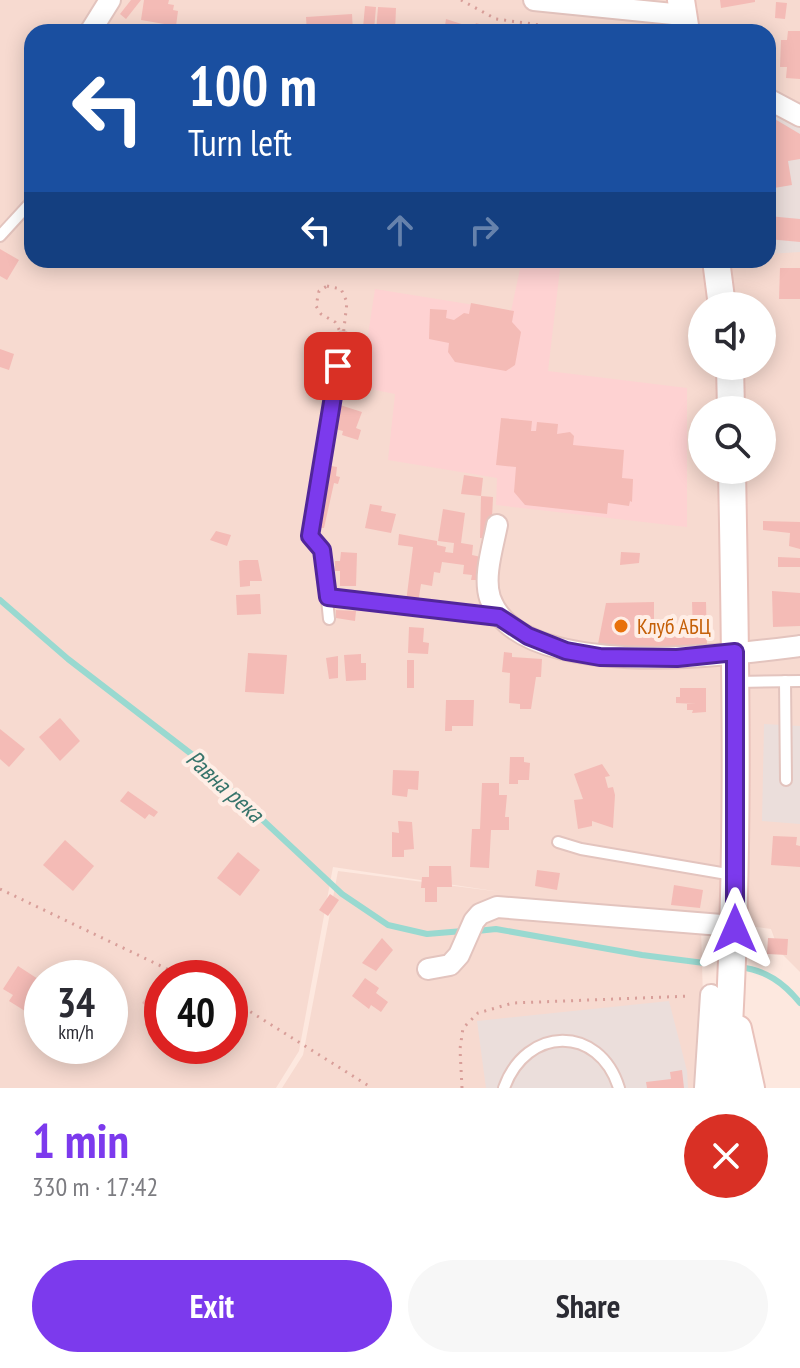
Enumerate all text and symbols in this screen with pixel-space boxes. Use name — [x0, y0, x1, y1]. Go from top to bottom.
text: 100 m — [188, 49, 317, 121]
icon: left — [56, 56, 160, 160]
text: Turn left — [188, 119, 292, 166]
icon: left — [294, 208, 338, 252]
icon: ahead — [378, 208, 422, 252]
icon: right — [462, 208, 506, 252]
map controls — [688, 292, 776, 484]
button: sound — [688, 292, 776, 380]
pin — [304, 332, 372, 400]
icon: arrive — [316, 344, 360, 388]
button: search — [688, 396, 776, 484]
place label: Клуб АБЦ — [637, 612, 711, 640]
marker: Клуб АБЦ — [612, 617, 630, 635]
water label: Равна река — [180, 743, 271, 830]
position arrow — [693, 887, 777, 971]
speed limit sign: 40 — [144, 960, 248, 1064]
text: 34 — [57, 976, 95, 1028]
text: km/h — [58, 1019, 94, 1045]
text: 1 min — [32, 1109, 129, 1171]
button: close — [684, 1114, 768, 1198]
text: 330 m · 17:42 — [32, 1170, 158, 1203]
button: Exit — [32, 1260, 392, 1352]
button: Share — [408, 1260, 768, 1352]

